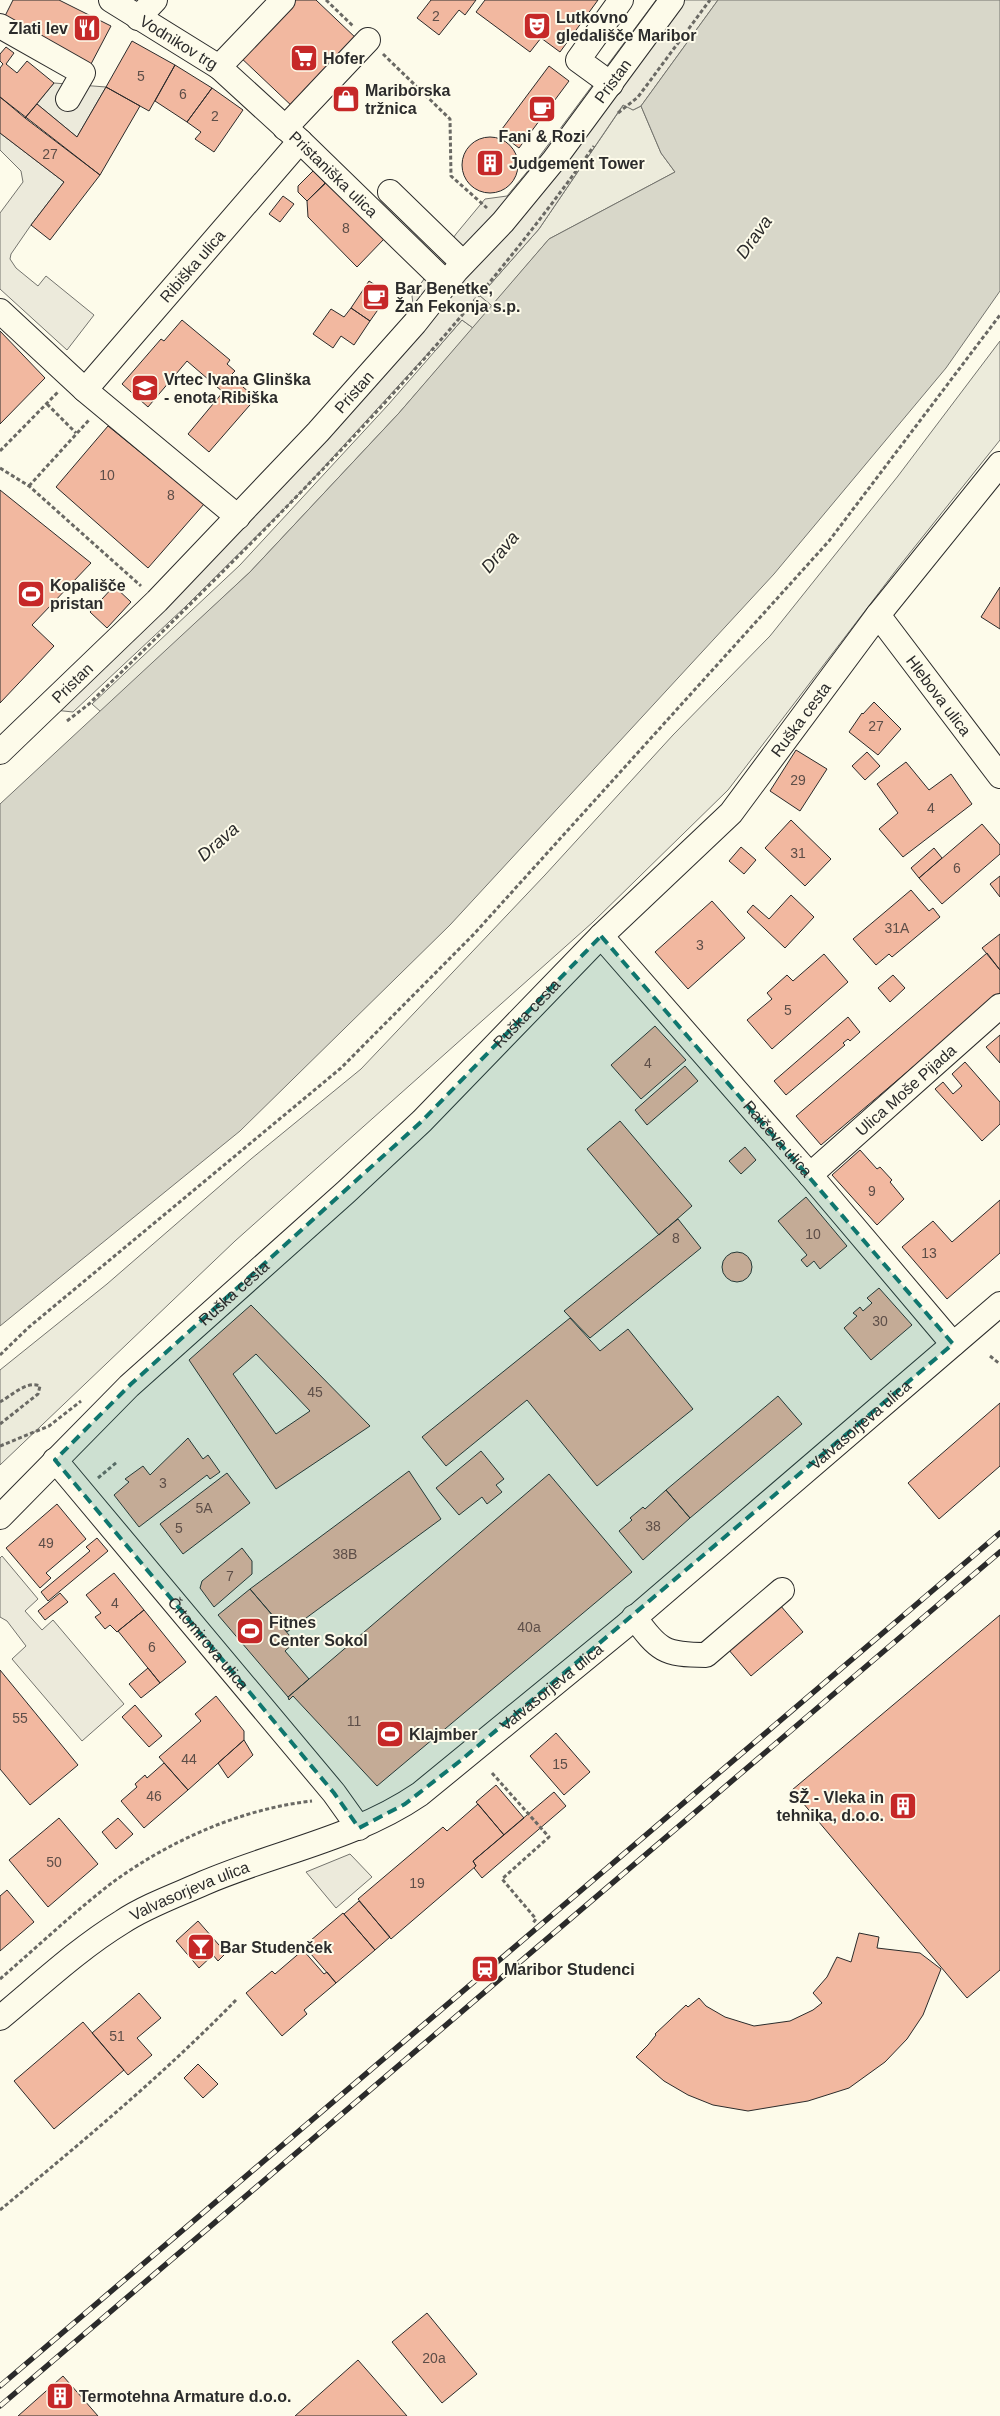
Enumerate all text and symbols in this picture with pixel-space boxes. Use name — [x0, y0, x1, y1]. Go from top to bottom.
house number: 2 — [432, 8, 440, 24]
place label: Lutkovno gledališče Maribor — [556, 9, 697, 44]
theatre icon: Lutkovno gledališče Maribor — [522, 11, 552, 41]
street label: Vodnikov trg — [137, 12, 221, 73]
restaurant icon: Zlati lev — [72, 13, 102, 43]
place label: Zlati lev — [8, 20, 68, 37]
supermarket icon: Hofer — [289, 43, 319, 73]
place label: Hofer — [323, 50, 365, 67]
street label: Pristan — [591, 56, 634, 106]
house number: 5 — [137, 68, 145, 84]
place label: Mariborska tržnica — [365, 82, 450, 117]
shop icon: Mariborska tržnica — [331, 84, 361, 114]
house number: 6 — [179, 86, 187, 102]
cafe icon: Fani & Rozi — [527, 94, 557, 124]
house number: 2 — [211, 108, 219, 124]
street label: Pristaniška ulica — [286, 128, 381, 220]
place label: Fani & Rozi — [498, 128, 586, 145]
house number: 27 — [42, 146, 58, 162]
building icon: Judgement Tower — [475, 148, 505, 178]
place label: Judgement Tower — [509, 155, 645, 172]
water label: Drava — [732, 212, 776, 262]
house number: 8 — [342, 220, 350, 236]
street label: Ribiška ulica — [156, 226, 228, 305]
place label: Bar Benetke, Žan Fekonja s.p. — [395, 280, 520, 315]
cafe icon: Bar Benetke, Žan Fekonja s.p. — [361, 282, 391, 312]
street label: Pristan — [331, 368, 377, 416]
place label: Vrtec Ivana Glinška - enota Ribiška — [164, 371, 311, 406]
school or university icon: Vrtec Ivana Glinška - enota Ribiška — [130, 373, 160, 403]
house number: 10 — [99, 467, 115, 483]
house number: 8 — [167, 487, 175, 503]
water label: Drava — [477, 527, 523, 577]
place label: Kopališče pristan — [50, 577, 126, 612]
sports icon: Kopališče pristan — [16, 579, 46, 609]
street label: Hlebova ulica — [903, 652, 975, 739]
street label: Pristan — [48, 659, 96, 706]
street label: Ruška cesta — [767, 679, 834, 760]
house number: 27 — [868, 718, 884, 734]
house number: 29 — [790, 772, 806, 788]
house number: 4 — [927, 800, 935, 816]
water label: Drava — [193, 819, 243, 865]
house number: 31 — [790, 845, 806, 861]
house number: 6 — [953, 860, 961, 876]
house number: 31A — [885, 920, 910, 936]
house number: 3 — [696, 937, 704, 953]
street label: Ruška cesta — [490, 976, 563, 1051]
house number: 5 — [784, 1002, 792, 1018]
street label: Ulica Moše Pijada — [852, 1041, 959, 1139]
house number: 4 — [644, 1055, 652, 1071]
street label: Raičeva ulica — [740, 1097, 816, 1180]
house number: 9 — [868, 1183, 876, 1199]
house number: 10 — [805, 1226, 821, 1242]
house number: 8 — [672, 1230, 680, 1246]
house number: 13 — [921, 1245, 937, 1261]
street label: Ruška cesta — [195, 1257, 272, 1328]
house number: 30 — [872, 1313, 888, 1329]
street label: Valvasorjeva ulica — [806, 1376, 914, 1473]
house number: 45 — [307, 1384, 323, 1400]
house number: 3 — [159, 1475, 167, 1491]
house number: 5A — [195, 1500, 213, 1516]
house number: 38 — [645, 1518, 661, 1534]
house number: 5 — [175, 1520, 183, 1536]
house number: 49 — [38, 1535, 54, 1551]
house number: 38B — [333, 1546, 357, 1562]
house number: 7 — [226, 1568, 234, 1584]
street label: Črtomirova ulica — [165, 1593, 252, 1693]
house number: 4 — [111, 1595, 119, 1611]
place label: Fitnes Center Sokol — [269, 1614, 368, 1649]
sports icon: Fitnes Center Sokol — [235, 1616, 265, 1646]
house number: 40a — [517, 1619, 541, 1635]
house number: 6 — [148, 1639, 156, 1655]
street label: Valvasorjeva ulica — [496, 1640, 606, 1734]
house number: 55 — [12, 1710, 28, 1726]
house number: 11 — [347, 1713, 361, 1729]
sports icon: Klajmber — [375, 1719, 405, 1749]
place label: Klajmber — [409, 1726, 477, 1743]
house number: 44 — [181, 1751, 197, 1767]
house number: 15 — [552, 1756, 568, 1772]
house number: 46 — [146, 1788, 162, 1804]
place label: SŽ - Vleka in tehnika, d.o.o. — [776, 1788, 884, 1824]
building icon: SŽ - Vleka in tehnika, d.o.o. — [888, 1791, 918, 1821]
house number: 50 — [46, 1854, 62, 1870]
street label: Valvasorjeva ulica — [127, 1858, 251, 1924]
house number: 19 — [409, 1875, 425, 1891]
bar icon: Bar Studenček — [186, 1932, 216, 1962]
place label: Bar Studenček — [220, 1939, 332, 1956]
station icon: Maribor Studenci — [470, 1954, 500, 1984]
place label: Maribor Studenci — [504, 1961, 635, 1978]
house number: 51 — [109, 2028, 125, 2044]
house number: 20a — [422, 2350, 446, 2366]
building icon: Termotehna Armature d.o.o. — [45, 2381, 75, 2411]
place label: Termotehna Armature d.o.o. — [79, 2388, 291, 2405]

